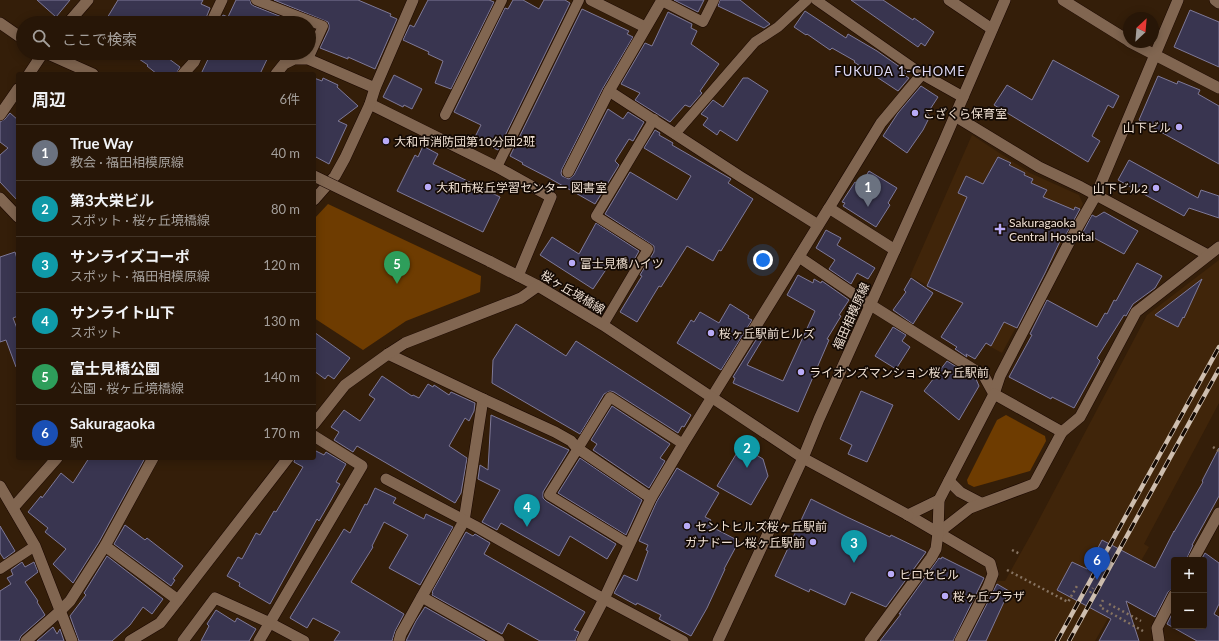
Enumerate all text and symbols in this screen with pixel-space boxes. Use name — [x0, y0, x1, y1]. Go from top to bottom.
north arrow — [1123, 12, 1159, 48]
search box — [16, 16, 316, 60]
icon: search — [30, 27, 52, 49]
text: ここで検索 — [62, 30, 137, 48]
district label: FUKUDA 1-CHOME — [834, 63, 966, 79]
text: 周辺 — [32, 89, 66, 110]
text: 6件 — [279, 91, 300, 107]
place label: こざくら保育室 — [923, 106, 1007, 121]
marker: こざくら保育室 — [910, 108, 920, 118]
place label: 山下ビル — [1123, 120, 1171, 135]
marker: 山下ビル — [1174, 122, 1184, 132]
text: True Way — [70, 134, 133, 152]
place label: 大和市消防団第10分団2班 — [394, 134, 535, 149]
marker: 大和市消防団第10分団2班 — [381, 136, 391, 146]
text: 1 — [41, 145, 49, 161]
text: 40 m — [271, 145, 300, 161]
text: 教会 · 福田相模原線 — [70, 154, 184, 170]
pin: 1 — [855, 174, 881, 207]
place label: 大和市桜丘学習センター 図書室 — [436, 180, 607, 195]
place label: 山下ビル2 — [1093, 181, 1148, 196]
marker: 大和市桜丘学習センター 図書室 — [423, 182, 433, 192]
marker: 山下ビル2 — [1151, 183, 1161, 193]
text: 第3大栄ビル — [70, 191, 154, 209]
text: 2 — [41, 201, 49, 217]
text: 80 m — [271, 201, 300, 217]
text: スポット · 桜ヶ丘境橋線 — [70, 212, 210, 228]
place label: Sakuragaoka Central Hospital — [1009, 215, 1094, 244]
marker: Sakuragaoka Central Hospital — [994, 223, 1006, 235]
text: サンライズコーポ — [70, 247, 190, 265]
your location — [753, 250, 773, 270]
pin: 5 — [384, 251, 410, 284]
place label: 富士見橋ハイツ — [580, 256, 664, 271]
text: 3 — [41, 257, 49, 273]
text: 120 m — [263, 257, 300, 273]
marker: 富士見橋ハイツ — [567, 258, 577, 268]
street label: 桜ヶ丘境橋線 — [538, 267, 608, 317]
text: スポット · 福田相模原線 — [70, 268, 210, 284]
street label: 福田相模原線 — [830, 280, 872, 352]
text: サンライト山下 — [70, 303, 175, 321]
text: 4 — [41, 313, 49, 329]
text: 130 m — [263, 313, 300, 329]
text: スポット — [70, 324, 122, 340]
place label: 桜ヶ丘駅前ヒルズ — [719, 326, 815, 341]
marker: 桜ヶ丘駅前ヒルズ — [706, 328, 716, 338]
text: 富士見橋公園 — [70, 359, 160, 377]
place label: ライオンズマンション桜ヶ丘駅前 — [809, 365, 989, 380]
marker: ライオンズマンション桜ヶ丘駅前 — [796, 367, 806, 377]
text: 5 — [41, 369, 49, 385]
text: 140 m — [263, 369, 300, 385]
text: 公園 · 桜ヶ丘境橋線 — [70, 380, 184, 396]
text: Sakuragaoka — [70, 414, 155, 432]
text: 6 — [41, 425, 49, 441]
text: 170 m — [263, 425, 300, 441]
text: 駅 — [70, 434, 83, 450]
pin: 2 — [734, 435, 760, 468]
pin: 4 — [514, 494, 540, 527]
place label: セントヒルズ桜ヶ丘駅前 — [695, 519, 827, 534]
marker: セントヒルズ桜ヶ丘駅前 — [682, 521, 692, 531]
pin: 3 — [841, 530, 867, 563]
place label: ガナドーレ桜ヶ丘駅前 — [685, 535, 805, 550]
marker: ガナドーレ桜ヶ丘駅前 — [808, 537, 818, 547]
pin: 6 — [1084, 547, 1110, 580]
map controls — [1171, 557, 1207, 629]
button: + — [1171, 557, 1207, 593]
place label: ヒロセビル — [899, 567, 959, 582]
marker: ヒロセビル — [886, 569, 896, 579]
place label: 桜ヶ丘プラザ — [953, 589, 1025, 604]
marker: 桜ヶ丘プラザ — [940, 591, 950, 601]
button: − — [1171, 593, 1207, 629]

